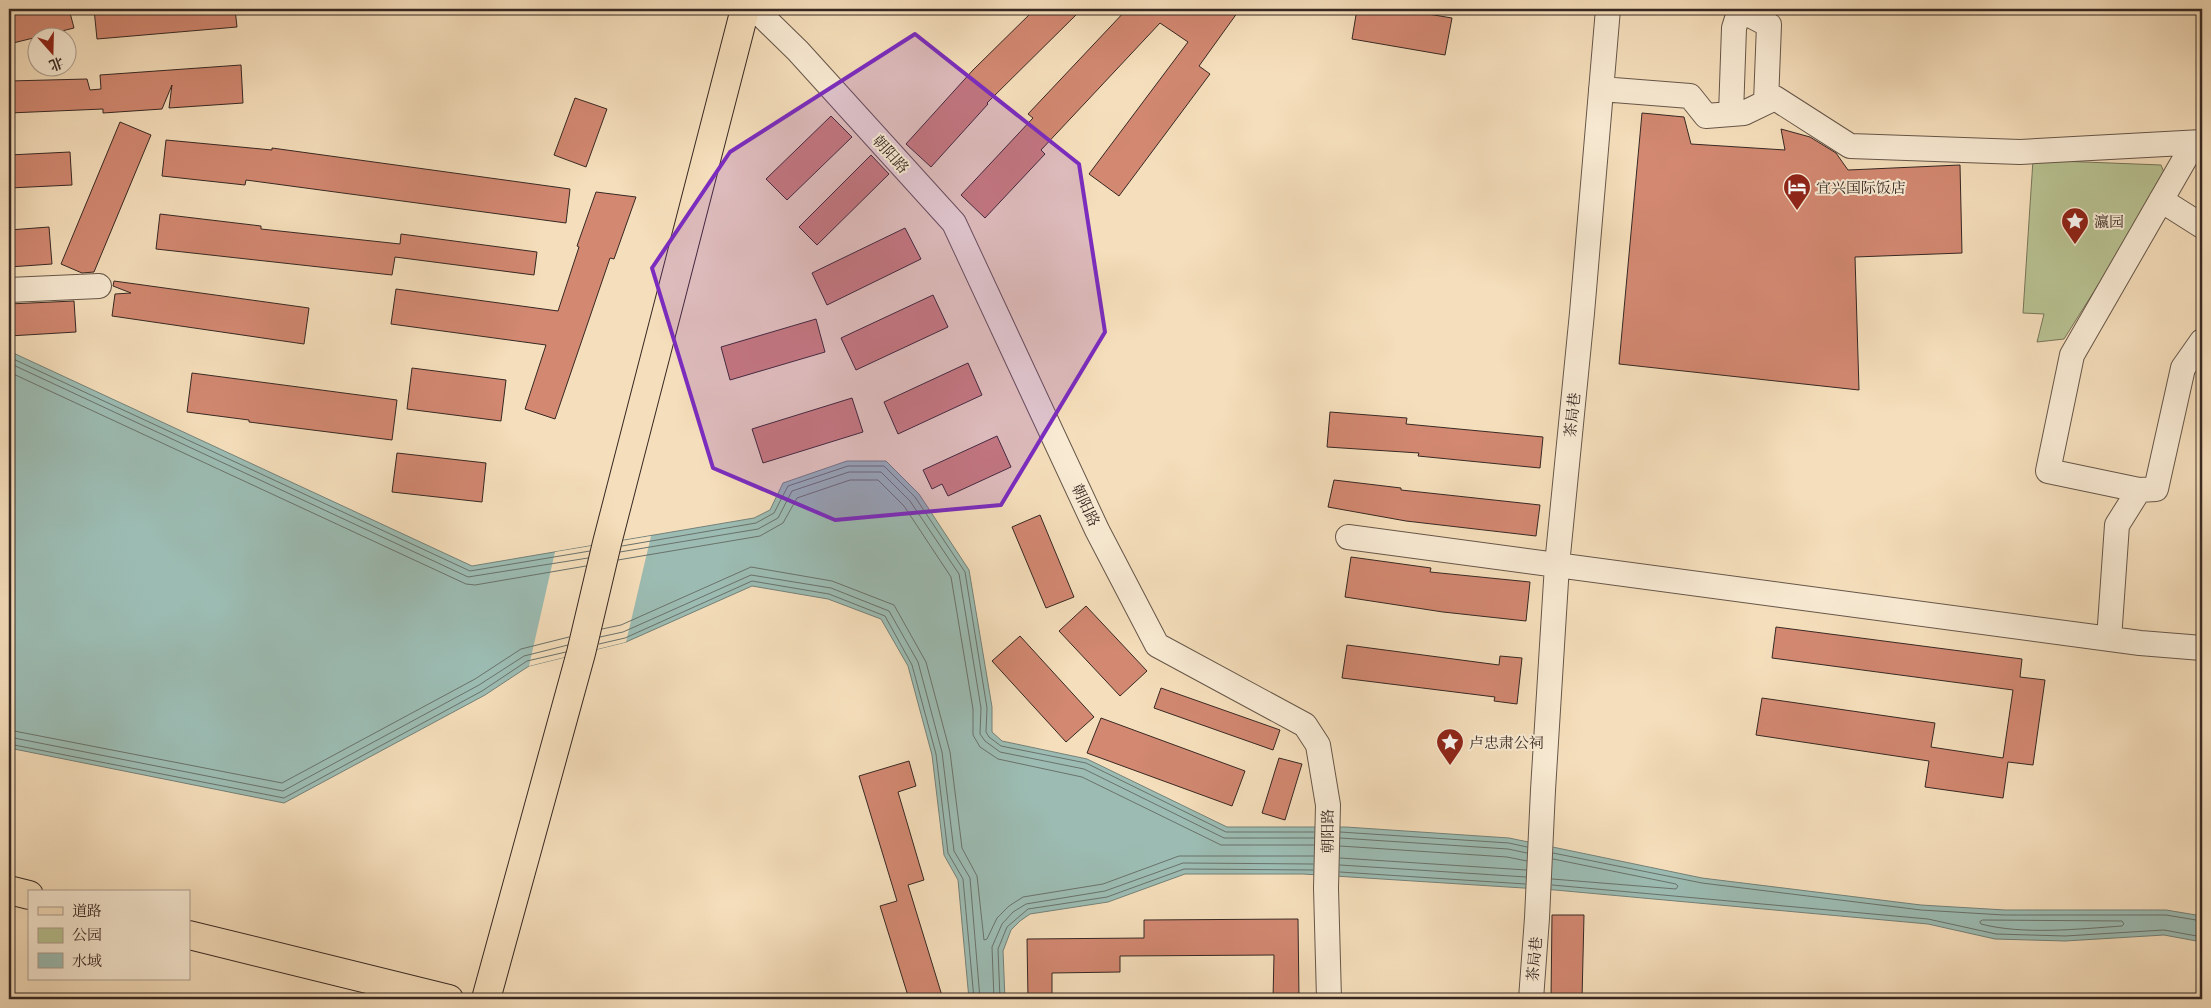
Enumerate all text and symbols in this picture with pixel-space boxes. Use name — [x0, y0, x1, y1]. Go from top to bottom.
north arrow — [28, 28, 78, 78]
text: 北 — [47, 53, 66, 75]
street label: 朝阳路 — [869, 131, 913, 177]
hotel icon: 宜兴国际饭店 — [1782, 172, 1812, 211]
place label: 宜兴国际饭店 — [1816, 178, 1906, 197]
place icon: 瀛园 — [2060, 206, 2090, 245]
place label: 瀛园 — [2094, 212, 2124, 231]
street label: 茶局巷 — [1560, 392, 1584, 438]
street label: 朝阳路 — [1068, 481, 1104, 529]
place icon: 卢忠肃公祠 — [1435, 727, 1465, 766]
place label: 卢忠肃公祠 — [1469, 733, 1544, 752]
street label: 朝阳路 — [1318, 808, 1337, 854]
legend — [28, 890, 190, 980]
text: 道路 — [72, 901, 102, 920]
text: 公园 — [72, 925, 102, 944]
street label: 茶局巷 — [1523, 936, 1545, 982]
text: 水域 — [72, 951, 102, 970]

